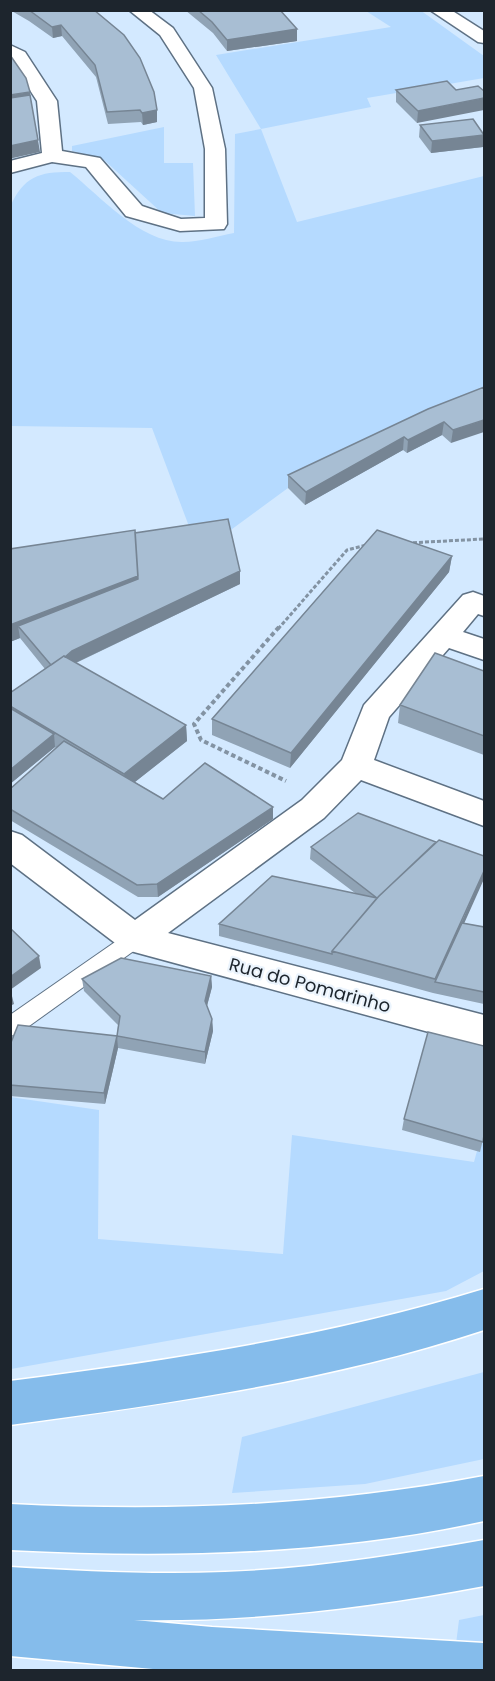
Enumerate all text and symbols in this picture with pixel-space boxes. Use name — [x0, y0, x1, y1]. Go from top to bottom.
street label: Rua do Pomarinho — [226, 951, 394, 1019]

